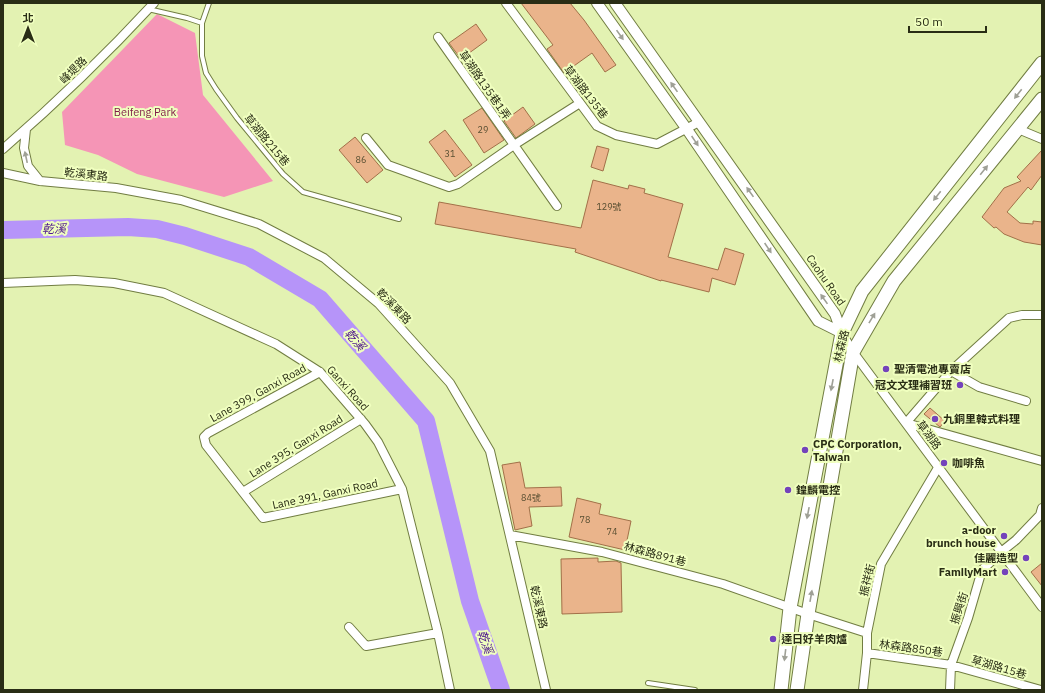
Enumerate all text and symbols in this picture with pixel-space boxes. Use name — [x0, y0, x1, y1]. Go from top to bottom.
north arrow — [8, 8, 48, 48]
scale bar — [909, 8, 986, 34]
text: 北 — [23, 11, 34, 25]
text: 50 m — [915, 14, 943, 29]
one-way arrow — [616, 29, 624, 40]
street label: 草湖路135巷1弄 — [456, 48, 514, 122]
street label: 峰堤路 — [56, 53, 90, 87]
street label: 草湖路135巷 — [561, 63, 611, 121]
one-way arrow — [670, 82, 678, 92]
one-way arrow — [1014, 88, 1022, 99]
park label: Beifeng Park — [114, 105, 176, 119]
street label: 草湖路215巷 — [241, 111, 293, 169]
house number: 29 — [478, 124, 488, 135]
one-way arrow — [691, 136, 699, 146]
house number: 31 — [445, 148, 455, 159]
one-way arrow — [22, 151, 28, 163]
house number: 86 — [356, 154, 366, 165]
street label: 乾溪東路 — [63, 165, 109, 183]
one-way arrow — [980, 165, 989, 176]
one-way arrow — [746, 187, 754, 198]
one-way arrow — [933, 190, 942, 201]
house number: 129號 — [596, 201, 622, 212]
water label: 乾溪 — [42, 221, 68, 236]
one-way arrow — [764, 243, 772, 253]
street label: Caohu Road — [803, 252, 849, 308]
street label: 乾溪東路 — [374, 285, 414, 327]
one-way arrow — [820, 294, 828, 304]
one-way arrow — [869, 312, 876, 324]
water label: 乾溪 — [342, 326, 370, 355]
street label: 林森路 — [830, 328, 852, 364]
street label: Lane 399, Ganxi Road — [208, 361, 308, 425]
place label: 聖清電池專賣店 — [894, 362, 971, 376]
street label: Ganxi Road — [324, 363, 372, 413]
marker: 聖清電池專賣店 — [881, 364, 891, 374]
place label: 冠文文理補習班 — [875, 378, 952, 392]
one-way arrow — [829, 379, 835, 392]
marker: 冠文文理補習班 — [955, 380, 965, 390]
street label: Lane 395, Ganxi Road — [247, 412, 345, 480]
place label: 九銅里韓式料理 — [943, 412, 1020, 426]
marker: 九銅里韓式料理 — [930, 414, 940, 424]
street label: 草湖路 — [913, 418, 945, 452]
place label: CPC Corporation, Taiwan — [813, 437, 902, 464]
marker: CPC Corporation, Taiwan — [800, 445, 810, 455]
place label: 咖啡魚 — [952, 456, 985, 470]
marker: 咖啡魚 — [939, 458, 949, 468]
street label: Lane 391, Ganxi Road — [271, 476, 379, 512]
place label: 鍠麟電控 — [796, 483, 840, 497]
marker: 鍠麟電控 — [783, 485, 793, 495]
house number: 84號 — [521, 492, 541, 503]
one-way arrow — [805, 507, 811, 519]
house number: 78 — [580, 514, 590, 525]
place label: a-door brunch house — [926, 523, 997, 550]
house number: 74 — [607, 526, 617, 537]
marker: a-door brunch house — [999, 531, 1009, 541]
street label: 林森路891巷 — [622, 539, 688, 569]
place label: 佳麗造型 — [974, 551, 1018, 565]
marker: 佳麗造型 — [1021, 553, 1031, 563]
street label: 振祥街 — [856, 562, 878, 598]
place label: FamilyMart — [939, 565, 997, 579]
marker: FamilyMart — [1000, 567, 1010, 577]
street label: 乾溪東路 — [527, 584, 551, 630]
one-way arrow — [808, 590, 814, 602]
street label: 振興街 — [947, 590, 971, 626]
water label: 乾溪 — [474, 628, 497, 658]
place label: 達日好羊肉爐 — [781, 632, 847, 646]
marker: 達日好羊肉爐 — [768, 634, 778, 644]
street label: 林森路850巷 — [878, 637, 944, 659]
one-way arrow — [782, 649, 788, 661]
street label: 草湖路15巷 — [970, 652, 1028, 682]

